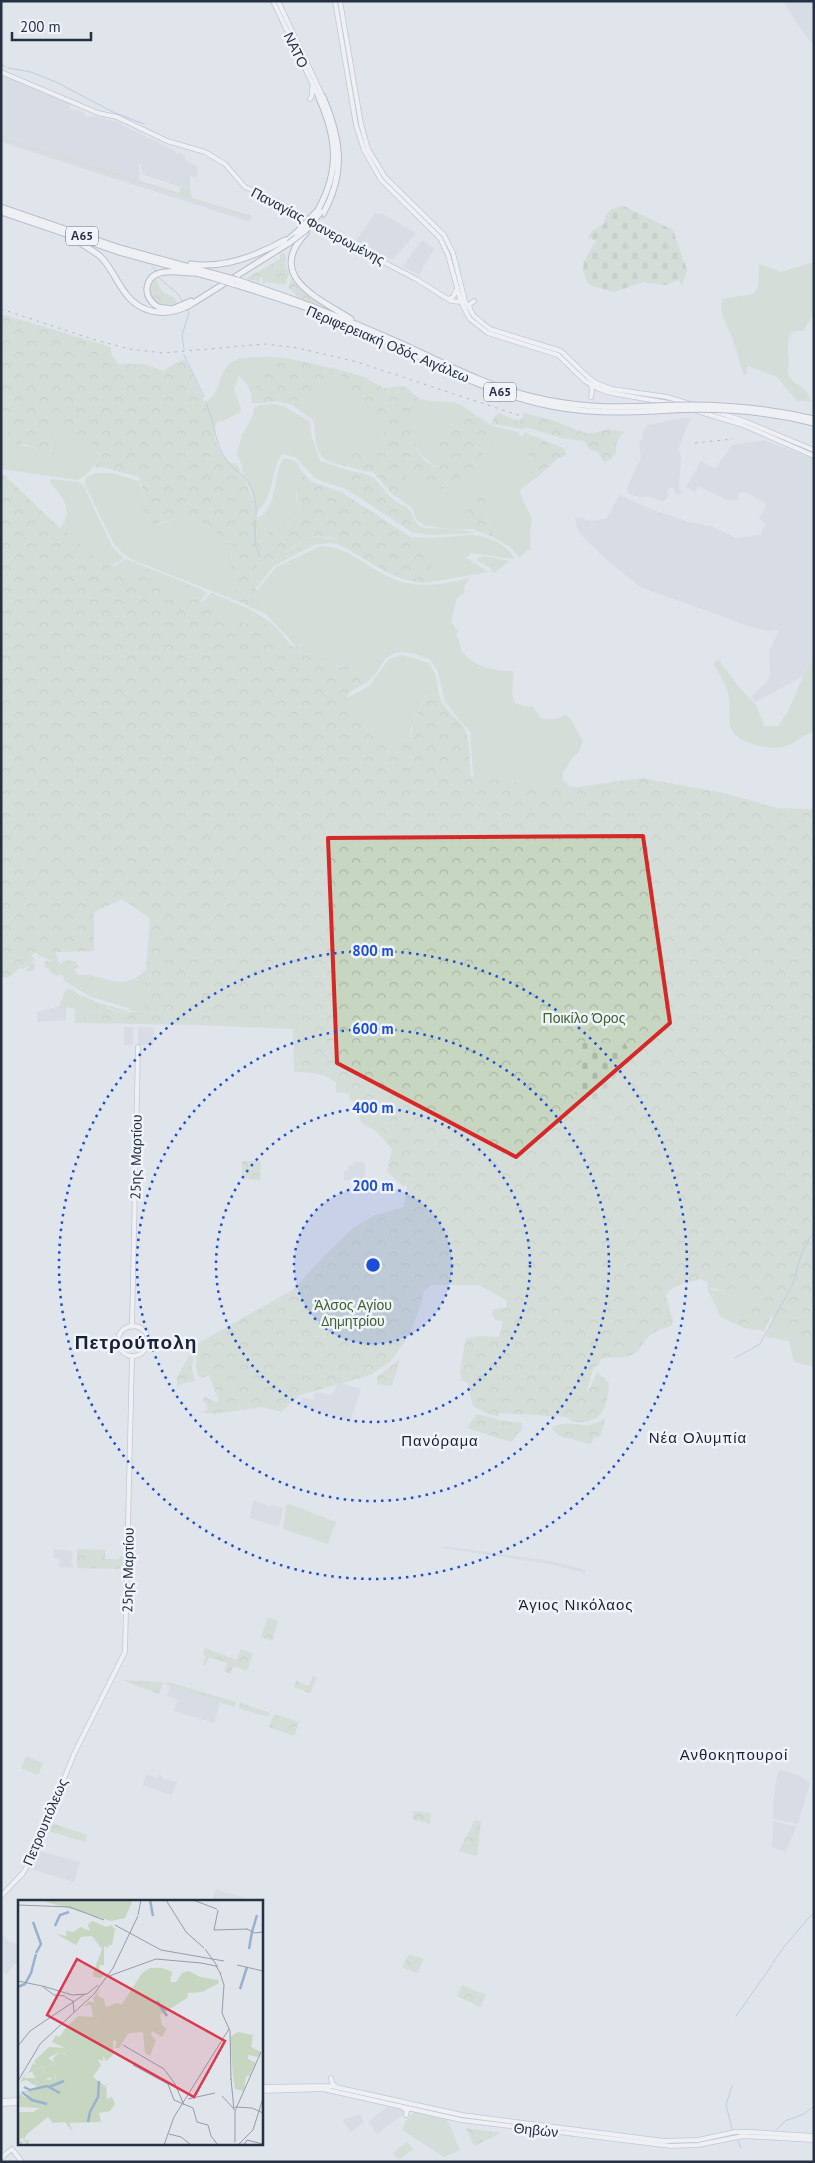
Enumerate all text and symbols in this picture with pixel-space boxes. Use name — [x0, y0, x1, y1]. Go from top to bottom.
scale bar — [12, 10, 91, 42]
text: 200 m — [20, 17, 61, 36]
street label: ΝΑΤΟ — [280, 29, 312, 71]
street label: Παναγίας Φανερωμένης — [248, 183, 388, 269]
road number: Α65 — [66, 227, 98, 246]
street label: Περιφερειακή Οδός Αιγάλεω — [304, 301, 472, 387]
road number: Α65 — [484, 382, 516, 402]
text: 800 m — [352, 941, 394, 960]
park label: Ποικίλο Όρος — [543, 1009, 626, 1027]
text: 600 m — [352, 1019, 394, 1038]
text: 400 m — [352, 1098, 394, 1117]
street label: 25ης Μαρτίου — [126, 1114, 146, 1200]
text: 200 m — [352, 1176, 394, 1195]
centre of rings — [364, 1256, 382, 1274]
park label: Άλσος Αγίου Δημητρίου — [314, 1296, 392, 1330]
district label: Πετρούπολη — [75, 1330, 197, 1354]
district label: Νέα Ολυμπία — [649, 1428, 747, 1447]
district label: Πανόραμα — [401, 1431, 479, 1450]
street label: 25ης Μαρτίου — [118, 1527, 138, 1613]
district label: Άγιος Νικόλαος — [518, 1595, 634, 1614]
district label: Ανθοκηπουροί — [680, 1745, 788, 1764]
street label: Πετρουπόλεως — [19, 1775, 72, 1868]
inset map — [18, 1900, 262, 2146]
street label: Θηβών — [513, 2119, 559, 2141]

